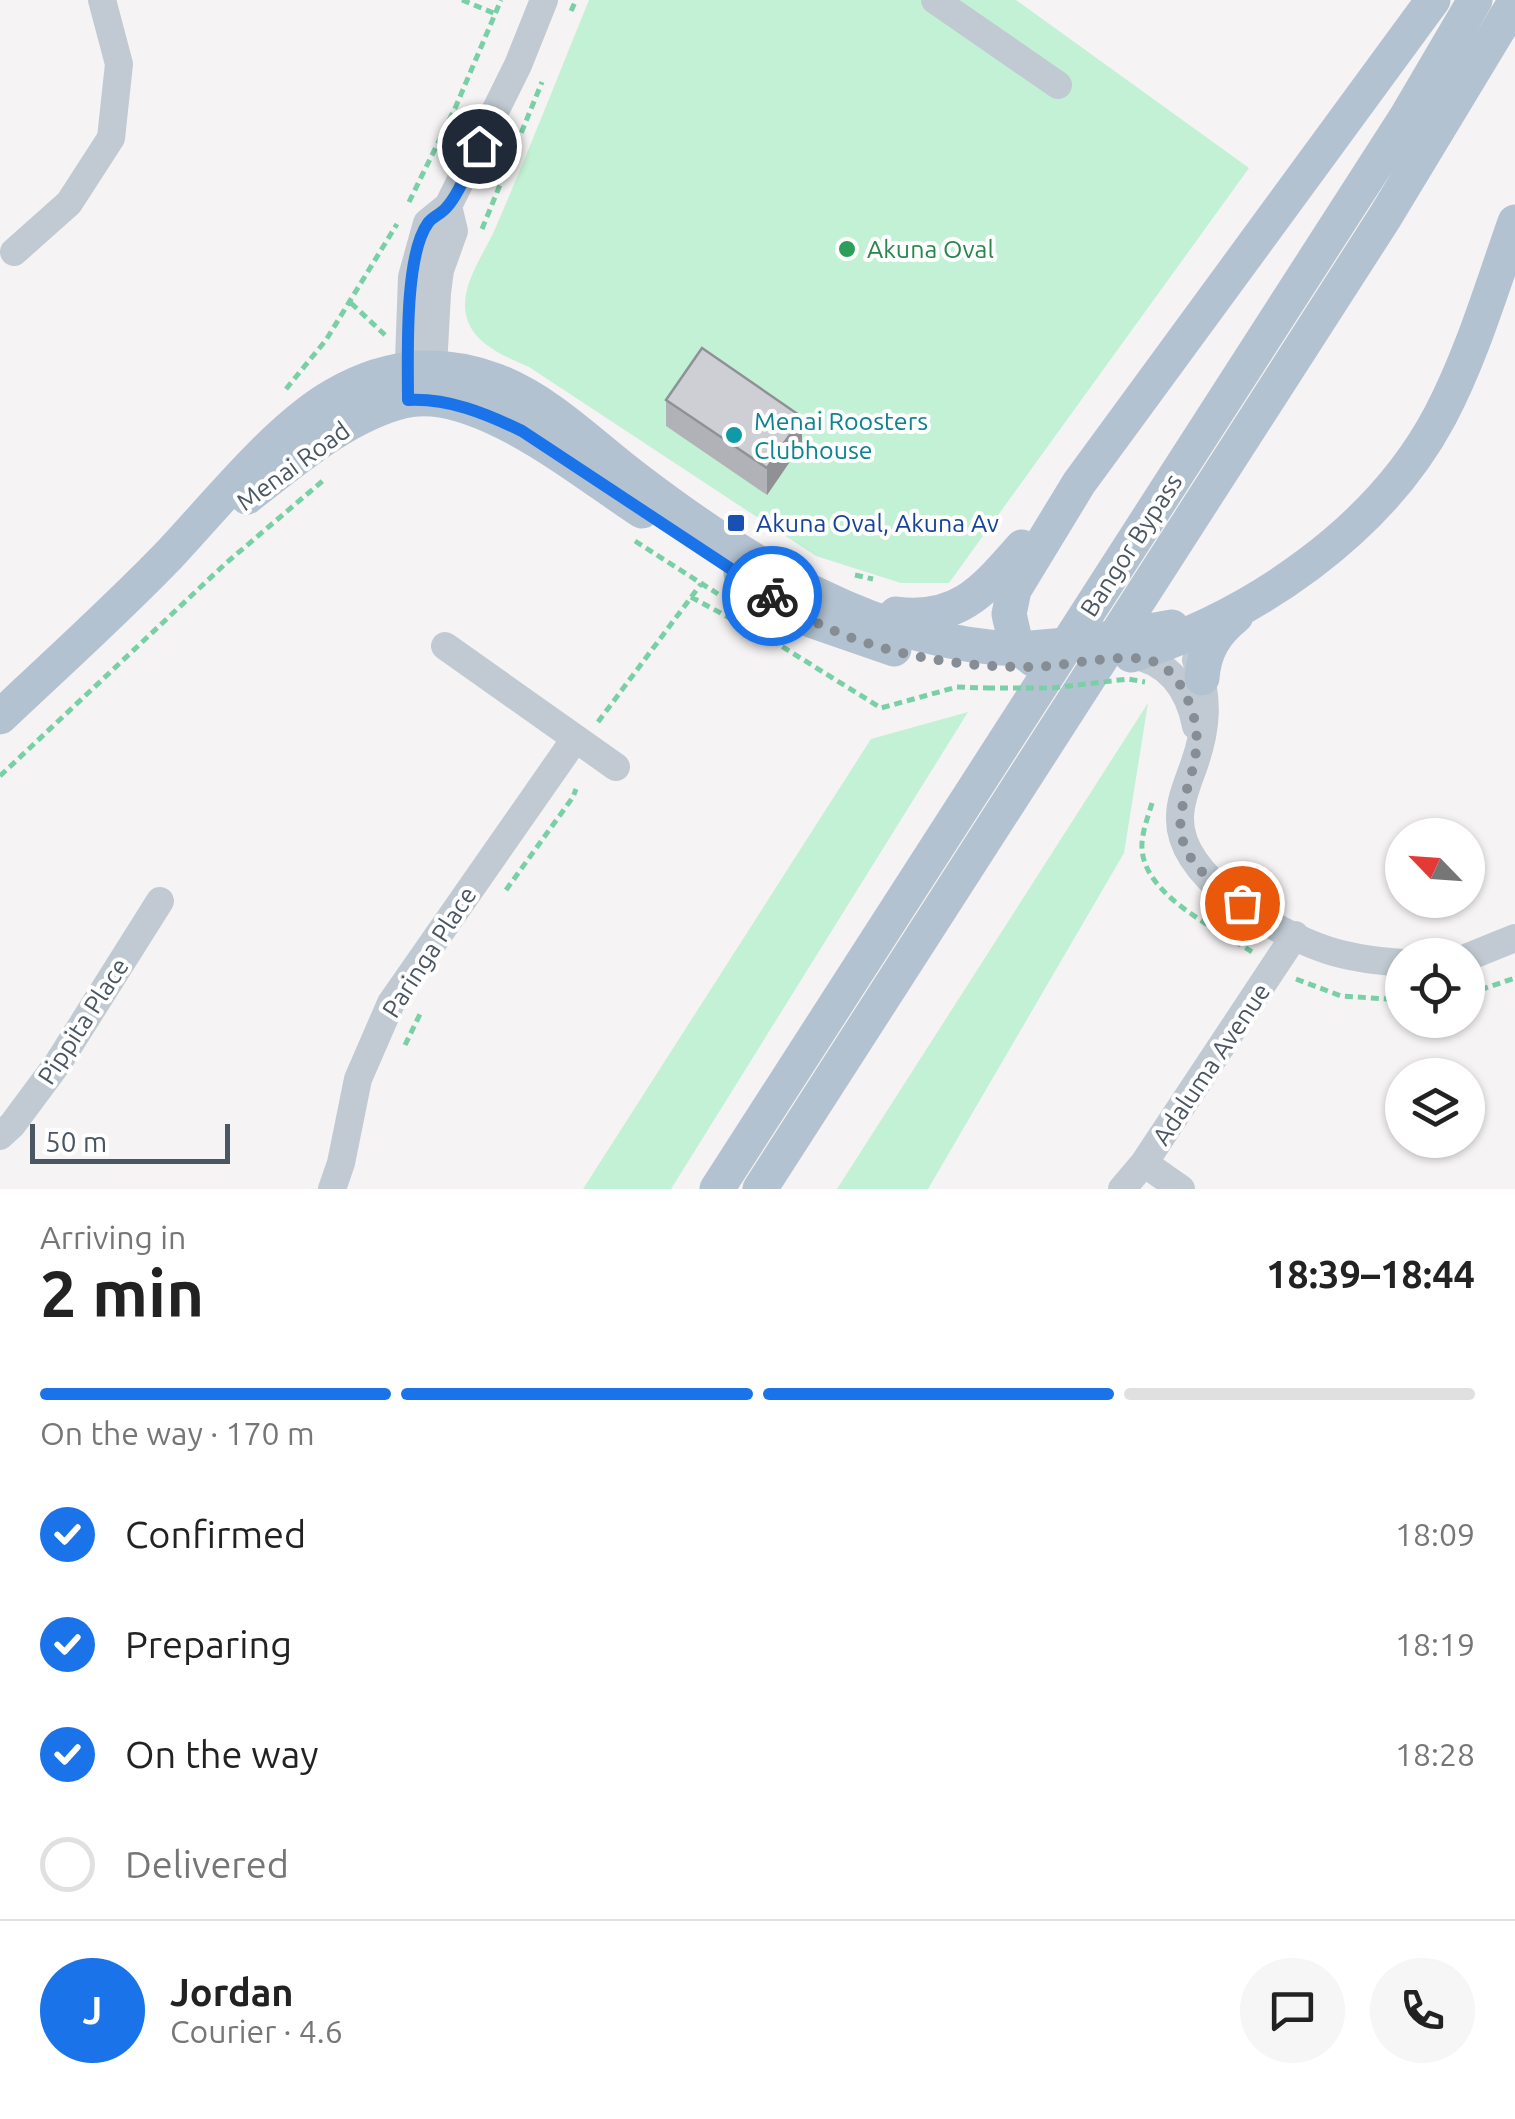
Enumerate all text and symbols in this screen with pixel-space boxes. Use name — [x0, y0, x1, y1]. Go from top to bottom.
pin — [437, 104, 522, 189]
icon: home — [452, 119, 507, 174]
place label: Akuna Oval — [867, 235, 994, 263]
marker: Akuna Oval — [836, 238, 858, 260]
place label: Menai Roosters Clubhouse — [754, 407, 928, 464]
street label: Menai Road — [231, 416, 355, 516]
marker: Menai Roosters Clubhouse — [723, 424, 745, 446]
street label: Bangor Bypass — [1075, 468, 1187, 622]
place label: Akuna Oval, Akuna Av — [756, 509, 999, 537]
marker: Akuna Oval, Akuna Av — [725, 512, 747, 534]
courier — [722, 546, 822, 646]
icon: bike — [745, 569, 800, 624]
north arrow — [1385, 818, 1485, 918]
map controls — [1385, 818, 1485, 1158]
pin — [1200, 861, 1285, 946]
icon: bag — [1215, 876, 1270, 931]
street label: Paringa Place — [376, 881, 482, 1023]
button: locate — [1385, 938, 1485, 1038]
street label: Pippita Place — [32, 953, 134, 1089]
street label: Adaluma Avenue — [1147, 978, 1275, 1150]
button: layers — [1385, 1058, 1485, 1158]
scale bar — [30, 1119, 230, 1164]
text: 50 m — [45, 1126, 107, 1157]
text: Arriving in — [40, 1219, 186, 1255]
text: 18:39–18:44 — [1266, 1253, 1475, 1295]
text: 2 min — [40, 1256, 204, 1329]
text: On the way · 170 m — [40, 1415, 315, 1451]
icon: check — [40, 1507, 95, 1562]
text: Confirmed — [125, 1513, 306, 1555]
text: 18:09 — [1395, 1516, 1475, 1552]
icon: check — [40, 1617, 95, 1672]
text: Preparing — [125, 1623, 292, 1665]
text: 18:19 — [1395, 1626, 1475, 1662]
icon: check — [40, 1727, 95, 1782]
text: On the way — [125, 1733, 318, 1775]
text: 18:28 — [1395, 1736, 1475, 1772]
text: Delivered — [125, 1843, 289, 1885]
button: chat — [1240, 1958, 1345, 2063]
button: phone — [1370, 1958, 1475, 2063]
text: Jordan — [170, 1971, 294, 2013]
text: J — [83, 1989, 102, 2031]
text: Courier · 4.6 — [170, 2013, 343, 2049]

